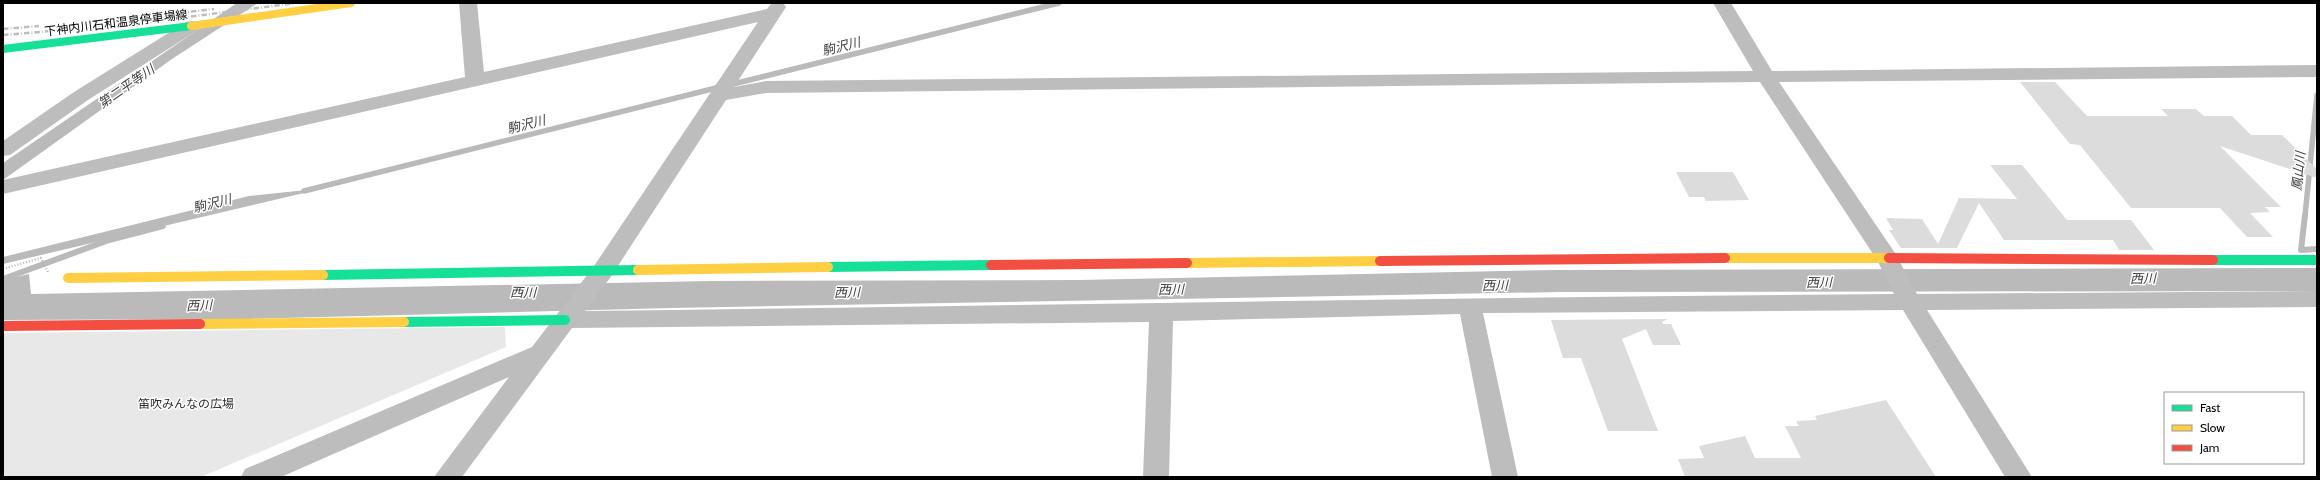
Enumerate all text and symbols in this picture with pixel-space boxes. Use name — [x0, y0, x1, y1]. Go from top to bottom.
street label: 下神内川石和温泉停車場線 — [44, 6, 188, 39]
water label: 駒沢川 — [820, 33, 864, 58]
water label: 第二平等川 — [95, 60, 159, 111]
water label: 駒沢川 — [505, 111, 549, 136]
water label: 鳳山川 — [2288, 149, 2308, 191]
water label: 駒沢川 — [191, 190, 235, 215]
water label: 西川 — [2130, 270, 2158, 286]
water label: 西川 — [1806, 274, 1834, 290]
water label: 西川 — [1482, 277, 1510, 293]
water label: 西川 — [1158, 281, 1186, 297]
water label: 西川 — [510, 284, 538, 300]
water label: 西川 — [834, 284, 862, 300]
water label: 西川 — [186, 296, 214, 313]
legend — [2164, 392, 2304, 464]
park label: 笛吹みんなの広場 — [138, 396, 234, 411]
text: Fast — [2200, 400, 2220, 415]
text: Slow — [2200, 420, 2225, 435]
text: Jam — [2199, 440, 2219, 455]

